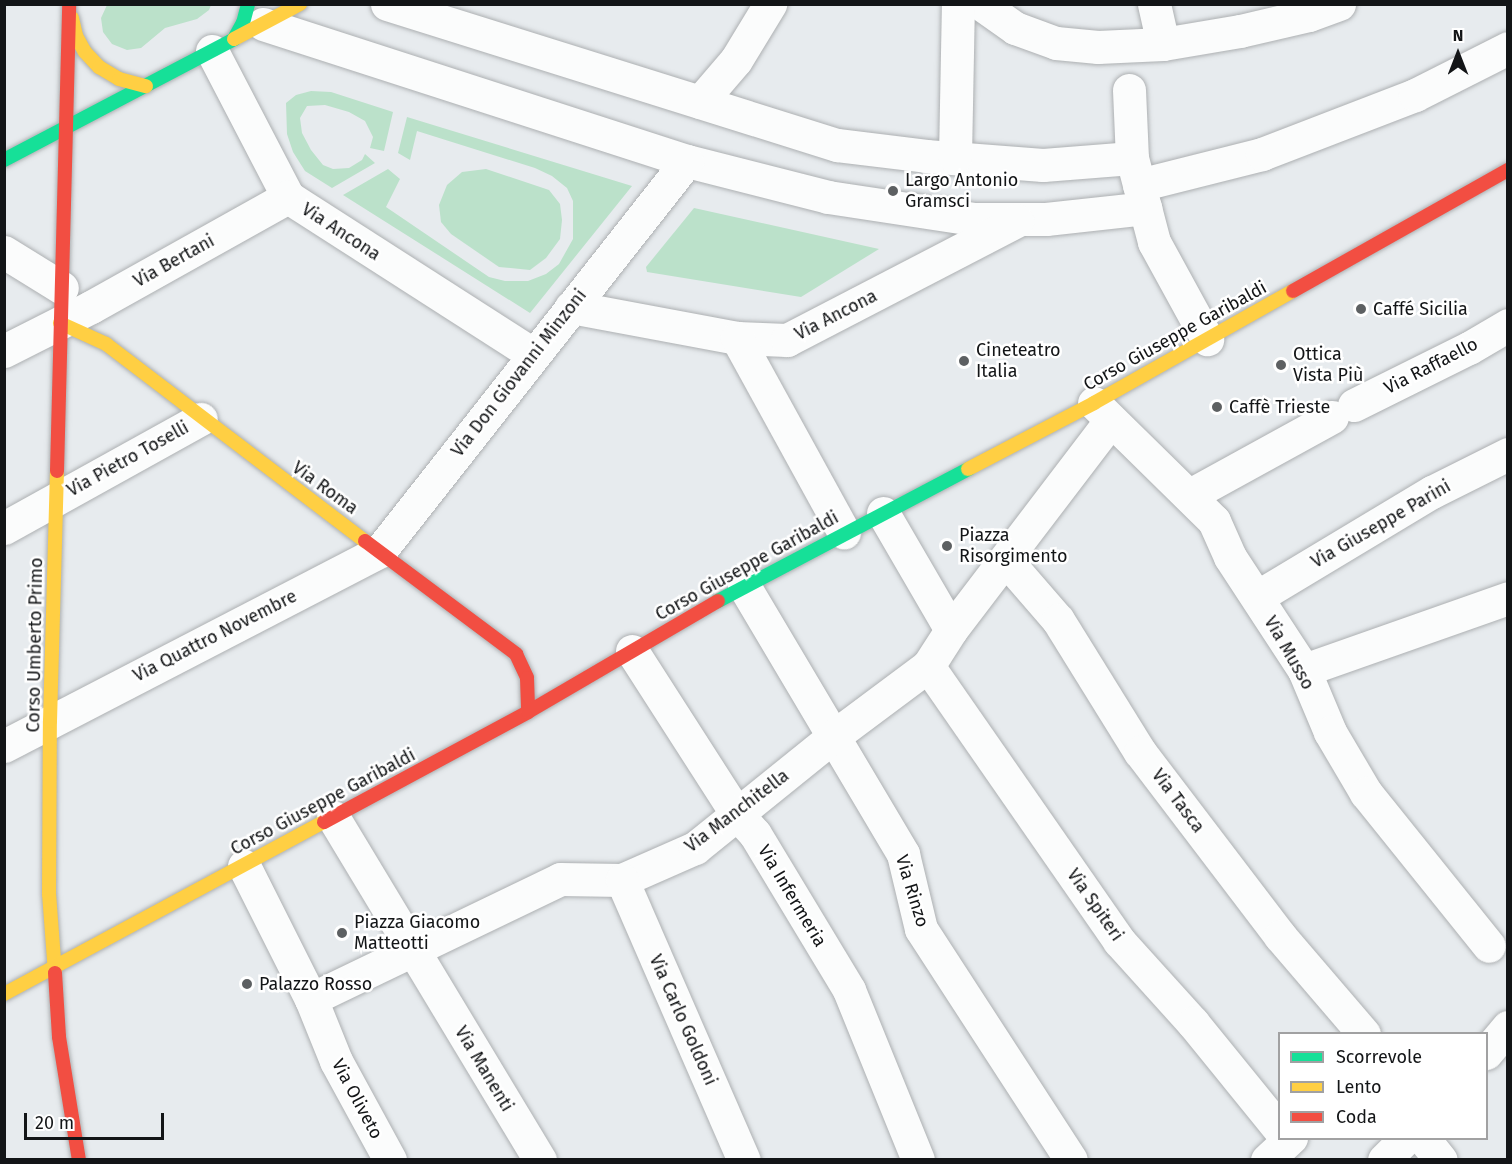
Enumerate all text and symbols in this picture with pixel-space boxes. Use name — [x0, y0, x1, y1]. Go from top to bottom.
north arrow — [1428, 24, 1488, 84]
text: N — [1453, 26, 1463, 45]
place label: Largo Antonio Gramsci — [905, 170, 1018, 213]
marker: Largo Antonio Gramsci — [886, 184, 900, 198]
street label: Via Ancona — [298, 199, 384, 265]
street label: Via Bertani — [130, 230, 218, 292]
street label: Corso Giuseppe Garibaldi — [1080, 277, 1270, 395]
street label: Via Don Giovanni Minzoni — [447, 285, 591, 461]
street label: Via Ancona — [791, 285, 881, 345]
place label: Caffé Sicilia — [1373, 298, 1468, 320]
marker: Caffé Sicilia — [1354, 302, 1368, 316]
street label: Via Raffaello — [1380, 333, 1482, 399]
place label: Cineteatro Italia — [976, 340, 1061, 382]
place label: Ottica Vista Più — [1293, 344, 1363, 386]
marker: Cineteatro Italia — [957, 354, 971, 368]
marker: Ottica Vista Più — [1274, 358, 1288, 372]
place label: Caffè Trieste — [1229, 396, 1330, 418]
marker: Caffè Trieste — [1210, 400, 1224, 414]
street label: Via Pietro Toselli — [63, 417, 193, 501]
street label: Via Roma — [288, 457, 362, 519]
street label: Via Giuseppe Parini — [1307, 475, 1455, 573]
street label: Corso Giuseppe Garibaldi — [652, 507, 842, 625]
place label: Piazza Risorgimento — [959, 525, 1068, 568]
marker: Piazza Risorgimento — [940, 539, 954, 553]
street label: Corso Umberto Primo — [23, 557, 47, 733]
street label: Via Quattro Novembre — [130, 585, 300, 687]
street label: Via Musso — [1259, 612, 1319, 694]
street label: Corso Giuseppe Garibaldi — [227, 744, 419, 860]
street label: Via Manchitella — [681, 765, 793, 857]
street label: Via Tasca — [1147, 765, 1209, 837]
street label: Via Infermeria — [753, 841, 831, 951]
street label: Via Rinzo — [891, 852, 933, 930]
street label: Via Spiteri — [1062, 865, 1128, 945]
place label: Piazza Giacomo Matteotti — [354, 912, 480, 954]
marker: Piazza Giacomo Matteotti — [335, 926, 349, 940]
street label: Via Carlo Goldoni — [645, 951, 721, 1089]
place label: Palazzo Rosso — [259, 973, 372, 995]
marker: Palazzo Rosso — [240, 977, 254, 991]
street label: Via Manenti — [450, 1022, 518, 1116]
legend — [1278, 1032, 1488, 1140]
text: Scorrevole — [1336, 1046, 1422, 1068]
street label: Via Oliveto — [327, 1055, 387, 1143]
text: Lento — [1336, 1076, 1382, 1098]
scale bar — [27, 1101, 166, 1139]
text: Coda — [1336, 1106, 1377, 1128]
text: 20 m — [35, 1112, 74, 1134]

